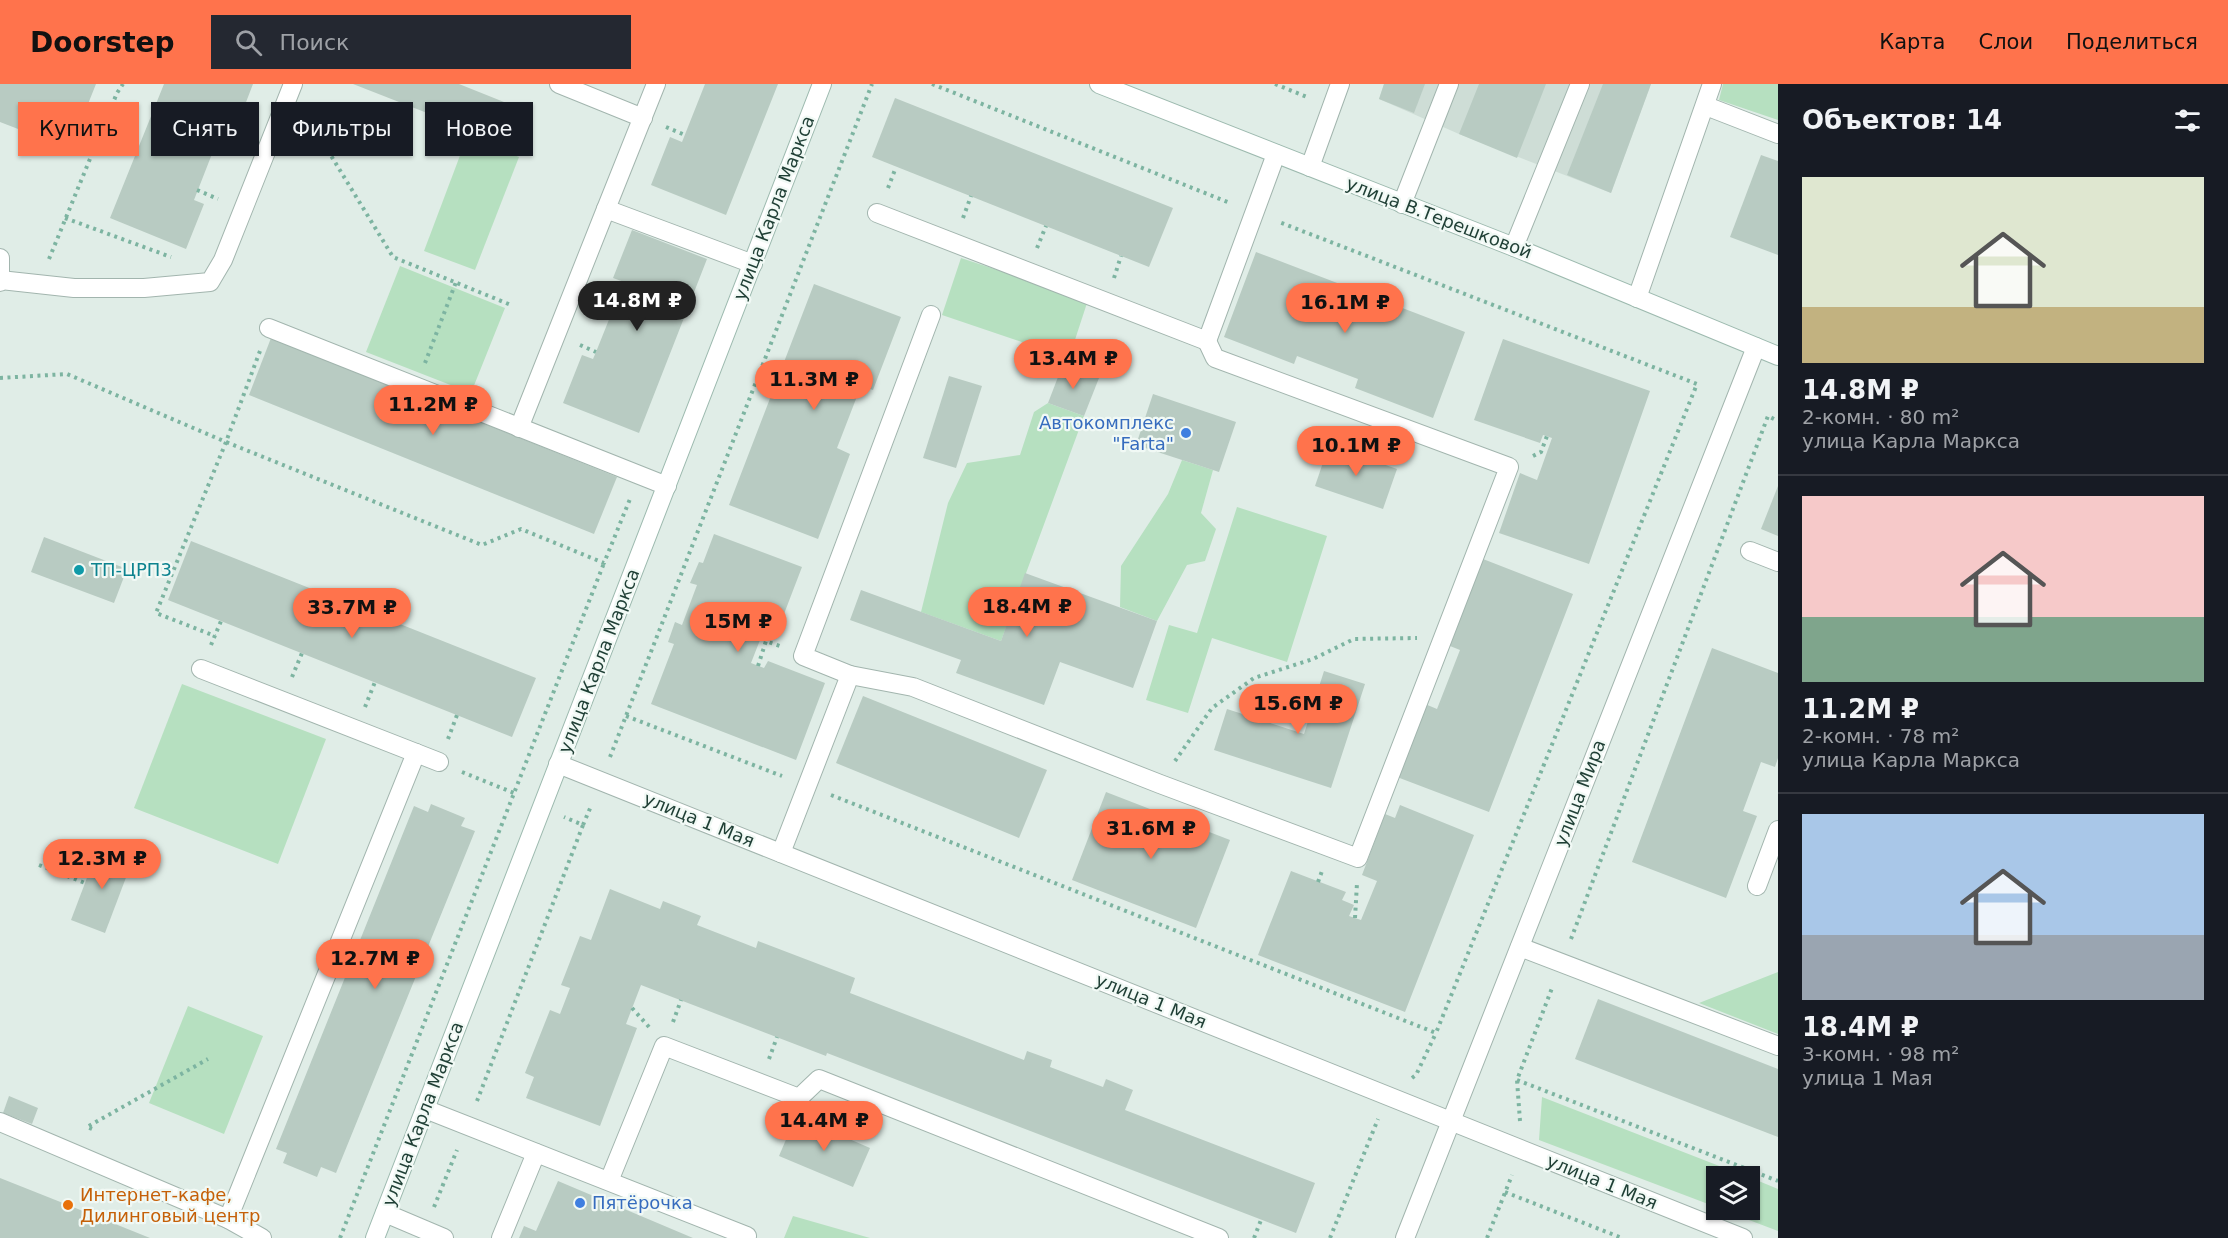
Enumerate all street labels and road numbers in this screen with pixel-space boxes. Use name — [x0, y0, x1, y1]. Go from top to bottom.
street label: улица Карла Маркса — [729, 113, 818, 303]
street label: улица В.Терешковой — [1343, 172, 1535, 263]
street label: улица Карла Маркса — [554, 566, 643, 756]
street label: улица Мира — [1550, 737, 1610, 849]
street label: улица 1 Мая — [641, 788, 758, 851]
street label: улица 1 Мая — [1093, 969, 1210, 1032]
street label: улица Карла Маркса — [378, 1019, 467, 1209]
street label: улица 1 Мая — [1544, 1150, 1661, 1213]

